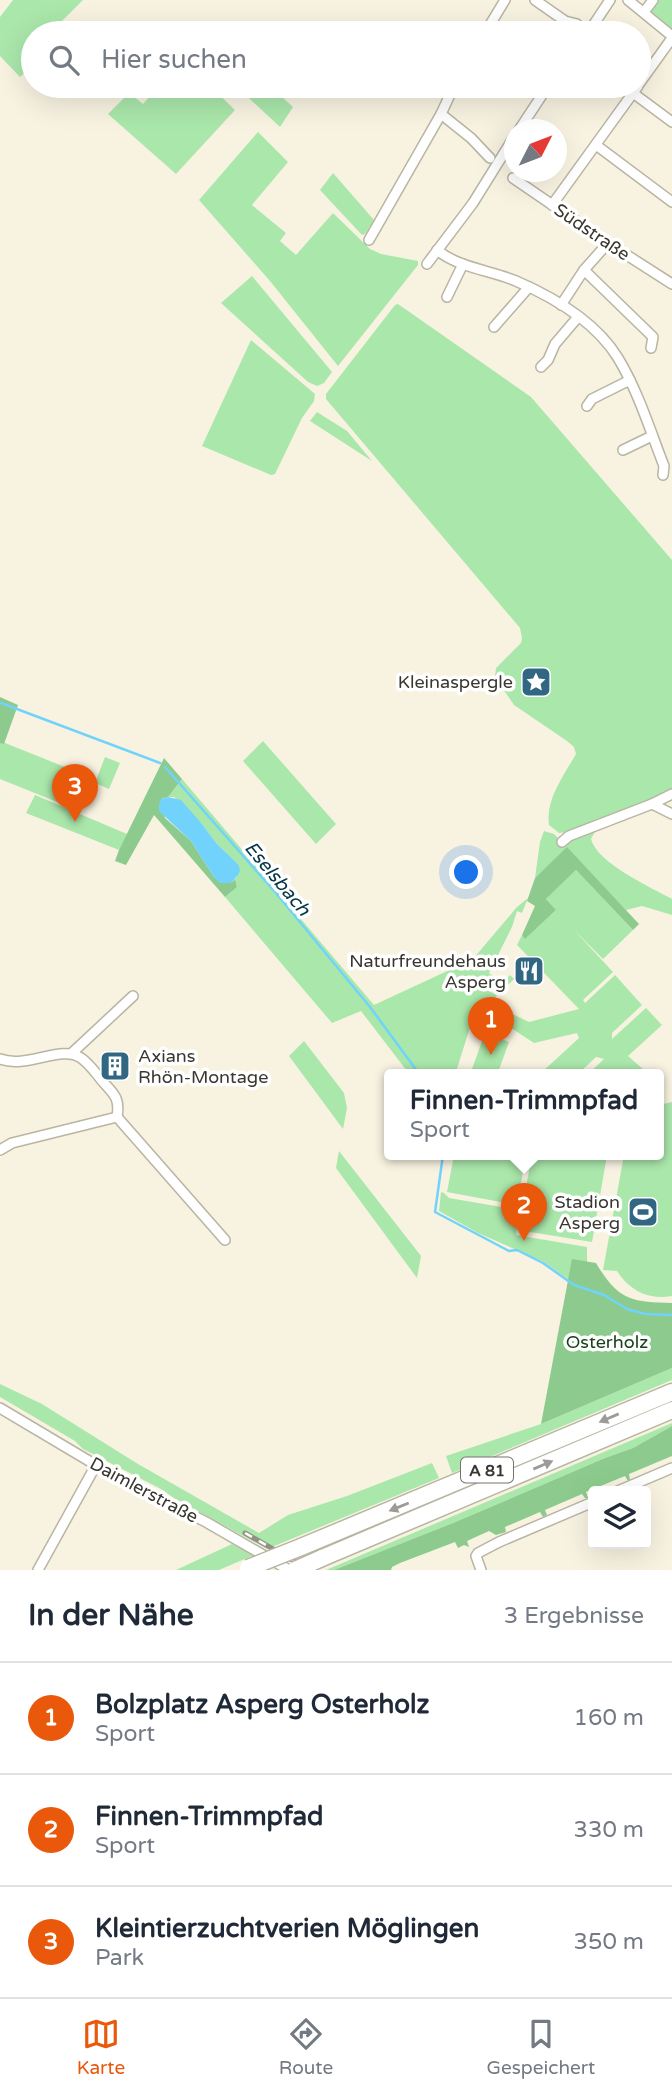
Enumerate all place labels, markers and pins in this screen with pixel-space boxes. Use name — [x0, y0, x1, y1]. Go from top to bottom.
place icon: Kleinaspergle — [519, 665, 553, 699]
place label: Kleinaspergle — [398, 671, 513, 693]
pin: 3 — [52, 764, 98, 822]
place label: Naturfreundehaus Asperg — [349, 950, 506, 993]
restaurant icon: Naturfreundehaus Asperg — [512, 954, 546, 988]
pin: 1 — [468, 997, 514, 1055]
place label: Axians Rhön-Montage — [138, 1045, 268, 1088]
building icon: Axians Rhön-Montage — [98, 1049, 132, 1083]
pin: 2 — [501, 1183, 547, 1241]
place label: Stadion Asperg — [555, 1191, 620, 1234]
sports icon: Stadion Asperg — [626, 1195, 660, 1229]

